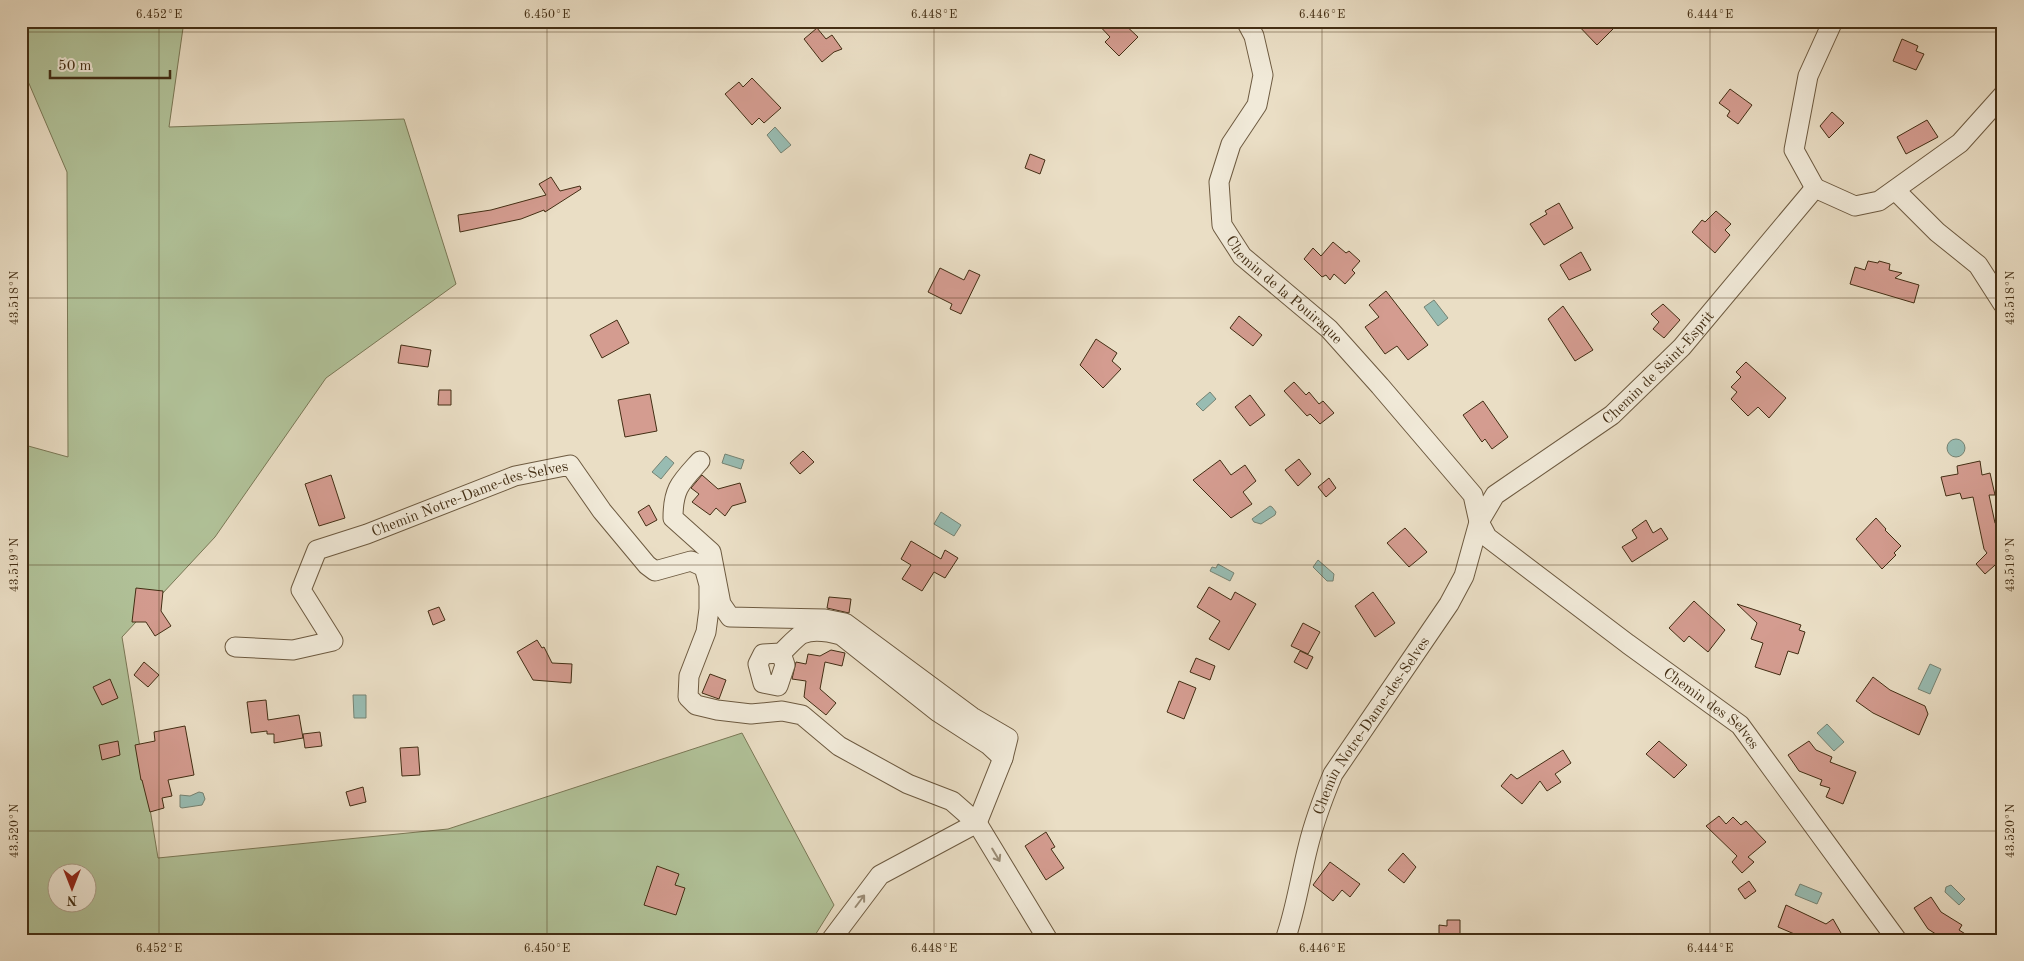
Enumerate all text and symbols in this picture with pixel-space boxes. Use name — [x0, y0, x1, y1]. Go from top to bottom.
text: 6.452°E — [136, 8, 182, 21]
text: 6.450°E — [524, 8, 570, 21]
text: 6.448°E — [911, 9, 957, 21]
text: 6.446°E — [1299, 9, 1345, 21]
text: 6.444°E — [1687, 9, 1733, 21]
scale bar — [50, 48, 170, 80]
text: 50 m — [58, 59, 92, 74]
street label: Chemin de la Pouiraque — [1222, 234, 1345, 347]
text: 43.518°N — [8, 271, 21, 325]
text: 43.518°N — [2004, 271, 2017, 325]
street label: Chemin de Saint-Esprit — [1600, 309, 1718, 428]
street label: Chemin Notre-Dame-des-Selves — [370, 460, 570, 540]
text: 43.519°N — [8, 538, 21, 592]
text: 43.519°N — [2004, 538, 2017, 592]
street label: Chemin Notre-Dame-des-Selves — [1312, 635, 1433, 817]
street label: Chemin des Selves — [1660, 666, 1761, 752]
text: 43.520°N — [8, 804, 21, 858]
text: 43.520°N — [2004, 804, 2017, 858]
one-way arrow — [991, 847, 1001, 861]
north arrow — [48, 864, 98, 914]
text: N — [66, 893, 77, 907]
one-way arrow — [855, 894, 865, 908]
text: 6.452°E — [136, 942, 182, 955]
text: 6.450°E — [524, 942, 570, 955]
text: 6.448°E — [911, 943, 957, 955]
text: 6.446°E — [1299, 943, 1345, 955]
text: 6.444°E — [1687, 943, 1733, 955]

